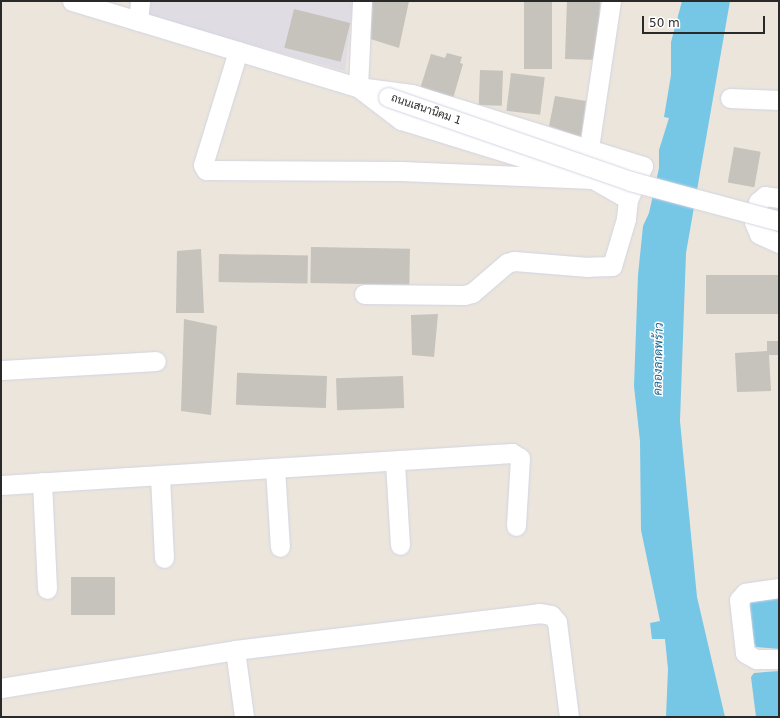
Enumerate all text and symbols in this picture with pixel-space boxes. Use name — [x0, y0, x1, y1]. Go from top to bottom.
scale bar — [644, 8, 767, 34]
text: 50 m — [649, 16, 680, 30]
street label: ถนนเสนานิคม 1 — [389, 92, 463, 128]
water label: คลองลาดพร้าว — [651, 322, 667, 396]

